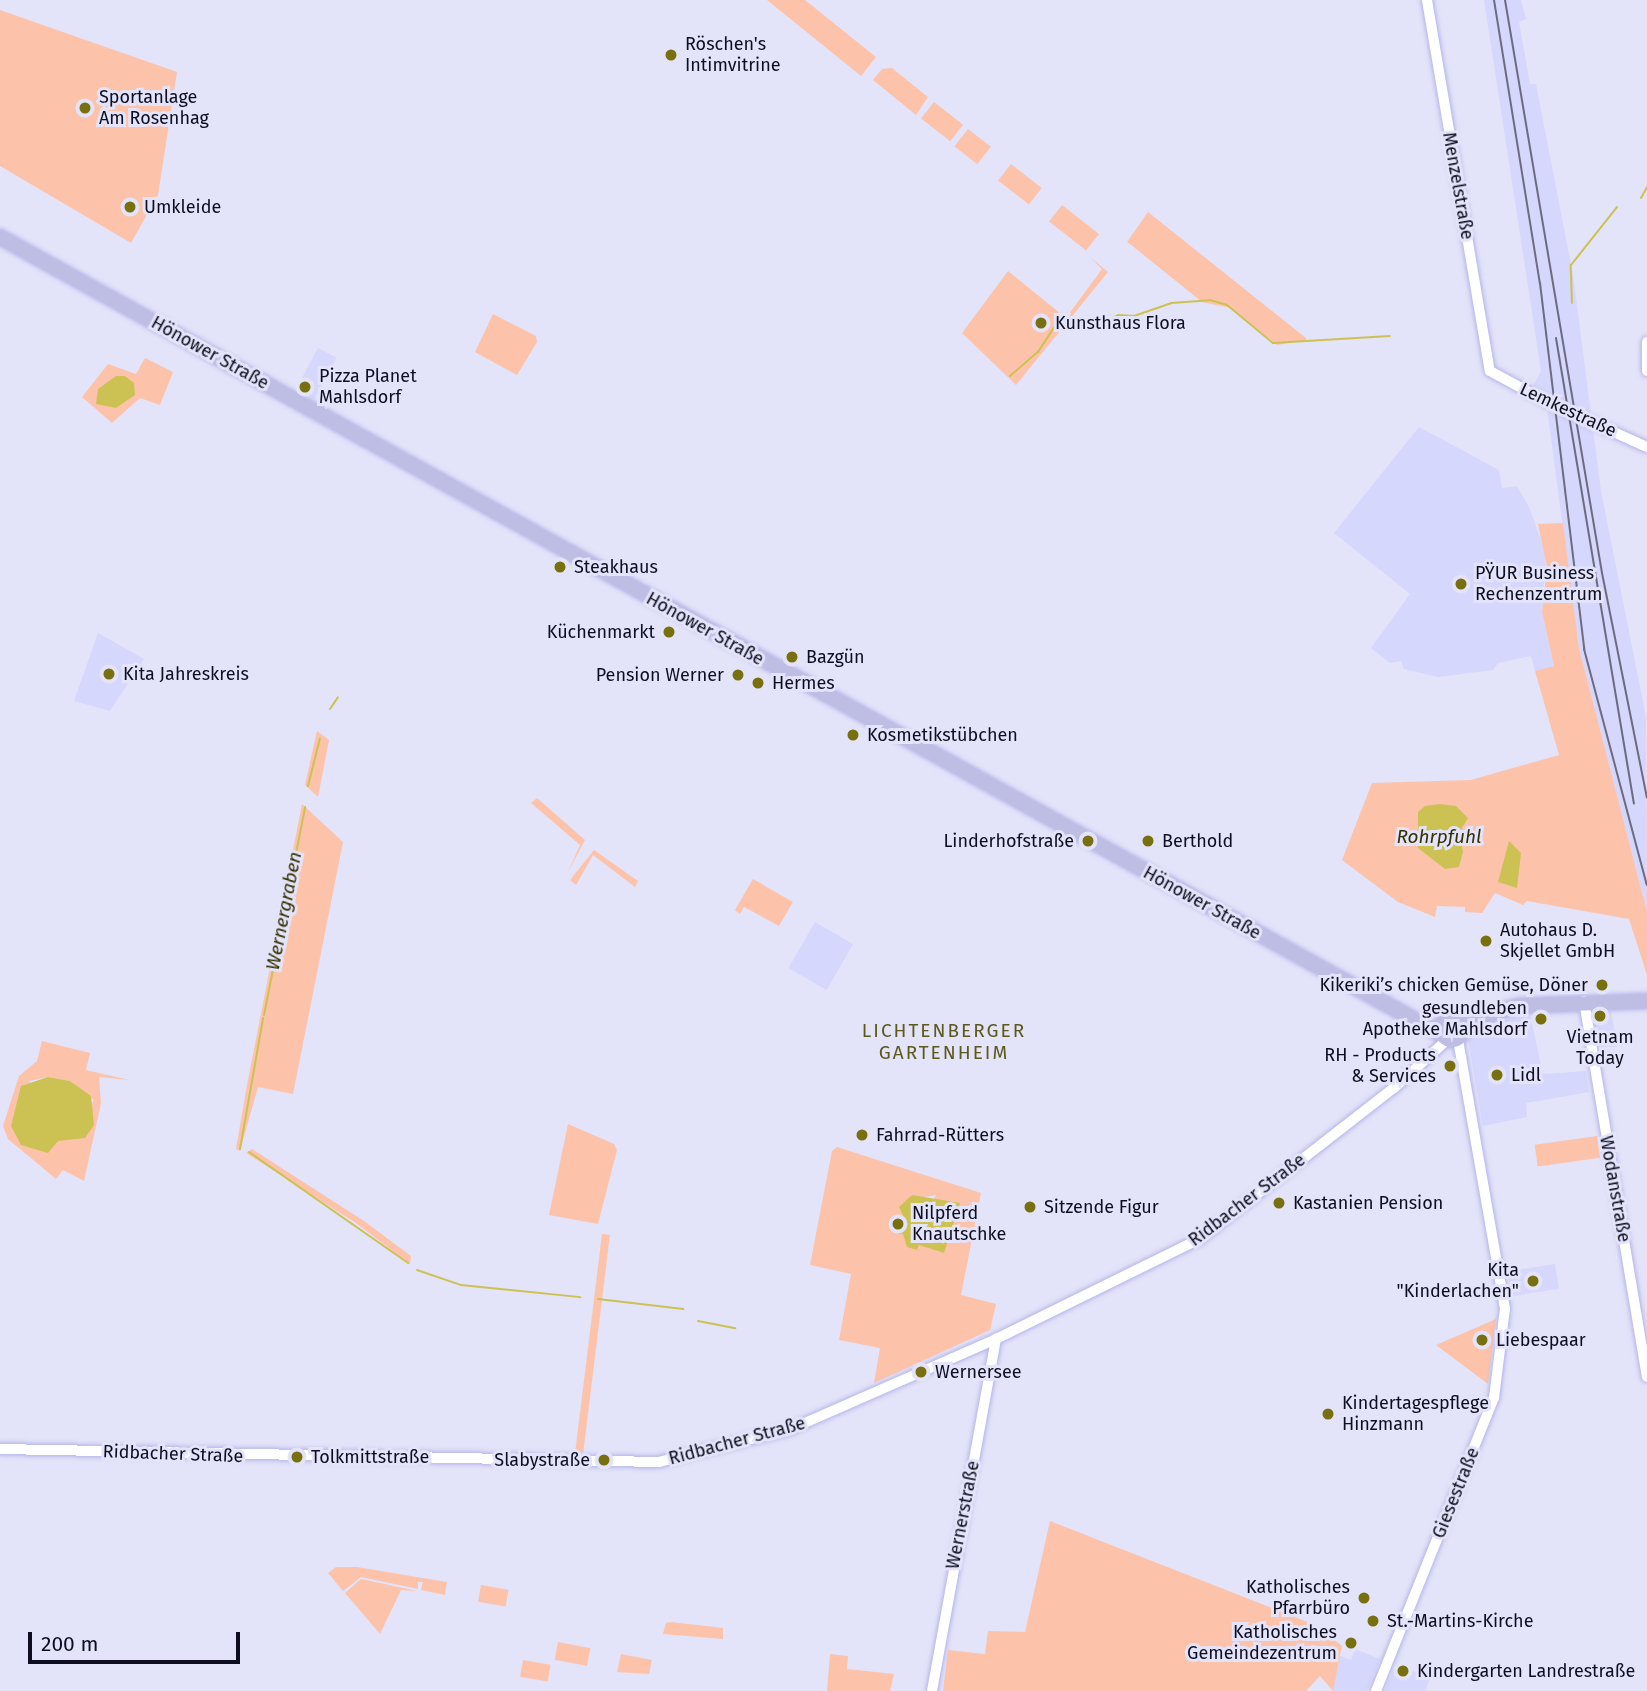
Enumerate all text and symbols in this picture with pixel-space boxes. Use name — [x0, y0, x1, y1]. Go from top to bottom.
place label: Röschen's Intimvitrine — [685, 34, 781, 76]
marker: Röschen's Intimvitrine — [663, 47, 679, 63]
place label: Sportanlage Am Rosenhag — [99, 87, 209, 130]
marker: Sportanlage Am Rosenhag — [77, 100, 93, 116]
street label: Menzelstraße — [1438, 131, 1478, 241]
place label: Umkleide — [144, 196, 221, 218]
marker: Umkleide — [122, 199, 138, 215]
street label: Hönower Straße — [147, 312, 273, 394]
place label: Kunsthaus Flora — [1055, 312, 1186, 334]
marker: Kunsthaus Flora — [1033, 315, 1049, 331]
place label: Pizza Planet Mahlsdorf — [319, 366, 417, 408]
street label: Lemkestraße — [1516, 378, 1620, 442]
marker: Pizza Planet Mahlsdorf — [297, 379, 313, 395]
place label: Steakhaus — [574, 556, 658, 578]
marker: Steakhaus — [552, 559, 568, 575]
place label: PŸUR Business Rechenzentrum — [1475, 563, 1602, 606]
marker: PŸUR Business Rechenzentrum — [1453, 576, 1469, 592]
street label: Hönower Straße — [642, 588, 768, 670]
place label: Küchenmarkt — [547, 621, 655, 643]
marker: Küchenmarkt — [661, 624, 677, 640]
place label: Bazgün — [806, 646, 865, 668]
marker: Bazgün — [784, 649, 800, 665]
place label: Kita Jahreskreis — [123, 663, 249, 685]
place label: Pension Werner — [596, 664, 724, 686]
marker: Kita Jahreskreis — [101, 666, 117, 682]
marker: Pension Werner — [730, 667, 746, 683]
place label: Hermes — [772, 672, 835, 694]
marker: Hermes — [750, 675, 766, 691]
place label: Kosmetikstübchen — [867, 724, 1018, 746]
marker: Kosmetikstübchen — [845, 727, 861, 743]
water label: Rohrpfuhl — [1396, 826, 1482, 848]
place label: Linderhofstraße — [943, 830, 1074, 852]
place label: Berthold — [1162, 830, 1233, 852]
marker: Linderhofstraße — [1080, 833, 1096, 849]
marker: Berthold — [1140, 833, 1156, 849]
water label: Wernergraben — [261, 850, 307, 972]
street label: Hönower Straße — [1139, 862, 1265, 944]
place label: Autohaus D. Skjellet GmbH — [1500, 920, 1615, 962]
marker: Autohaus D. Skjellet GmbH — [1478, 933, 1494, 949]
place label: Kikeriki’s chicken Gemüse, Döner — [1319, 974, 1588, 996]
marker: Kikeriki’s chicken Gemüse, Döner — [1594, 977, 1610, 993]
place label: gesundleben Apotheke Mahlsdorf — [1363, 998, 1527, 1040]
marker: Vietnam Today — [1592, 1008, 1608, 1024]
marker: gesundleben Apotheke Mahlsdorf — [1533, 1011, 1549, 1027]
district label: LICHTENBERGER GARTENHEIM — [863, 1020, 1025, 1064]
place label: Vietnam Today — [1566, 1027, 1634, 1070]
place label: RH - Products & Services — [1324, 1045, 1436, 1088]
marker: RH - Products & Services — [1442, 1058, 1458, 1074]
place label: Lidl — [1511, 1064, 1541, 1086]
marker: Lidl — [1489, 1067, 1505, 1083]
place label: Fahrrad-Rütters — [876, 1124, 1004, 1146]
marker: Fahrrad-Rütters — [854, 1127, 870, 1143]
street label: Wodanstraße — [1595, 1134, 1635, 1244]
street label: Ridbacher Straße — [1184, 1149, 1310, 1251]
place label: Kastanien Pension — [1293, 1192, 1443, 1214]
marker: Kastanien Pension — [1271, 1195, 1287, 1211]
place label: Sitzende Figur — [1044, 1196, 1159, 1218]
marker: Sitzende Figur — [1022, 1199, 1038, 1215]
place label: Nilpferd Knautschke — [912, 1203, 1006, 1246]
marker: Nilpferd Knautschke — [890, 1216, 906, 1232]
place label: Kita "Kinderlachen" — [1397, 1260, 1519, 1302]
marker: Kita "Kinderlachen" — [1525, 1273, 1541, 1289]
place label: Liebespaar — [1496, 1329, 1586, 1351]
marker: Liebespaar — [1474, 1332, 1490, 1348]
place label: Wernersee — [935, 1361, 1022, 1383]
marker: Wernersee — [913, 1364, 929, 1380]
place label: Kindertagespflege Hinzmann — [1342, 1393, 1489, 1436]
marker: Kindertagespflege Hinzmann — [1320, 1406, 1336, 1422]
street label: Ridbacher Straße — [666, 1412, 808, 1470]
street label: Ridbacher Straße — [102, 1441, 244, 1467]
street label: Giesestraße — [1428, 1444, 1484, 1542]
place label: Tolkmittstraße — [311, 1446, 429, 1468]
marker: Tolkmittstraße — [289, 1449, 305, 1465]
place label: Slabystraße — [494, 1449, 590, 1471]
marker: Slabystraße — [596, 1452, 612, 1468]
street label: Wernerstraße — [942, 1459, 984, 1571]
place label: Katholisches Pfarrbüro — [1246, 1577, 1350, 1620]
marker: Katholisches Pfarrbüro — [1356, 1590, 1372, 1606]
place label: St.-Martins-Kirche — [1387, 1610, 1533, 1632]
marker: St.-Martins-Kirche — [1365, 1613, 1381, 1629]
scale bar — [32, 1618, 243, 1662]
place label: Katholisches Gemeindezentrum — [1187, 1622, 1337, 1664]
text: 200 m — [41, 1631, 98, 1657]
marker: Katholisches Gemeindezentrum — [1343, 1635, 1359, 1651]
place label: Kindergarten Landrestraße — [1417, 1660, 1635, 1682]
marker: Kindergarten Landrestraße — [1395, 1663, 1411, 1679]

